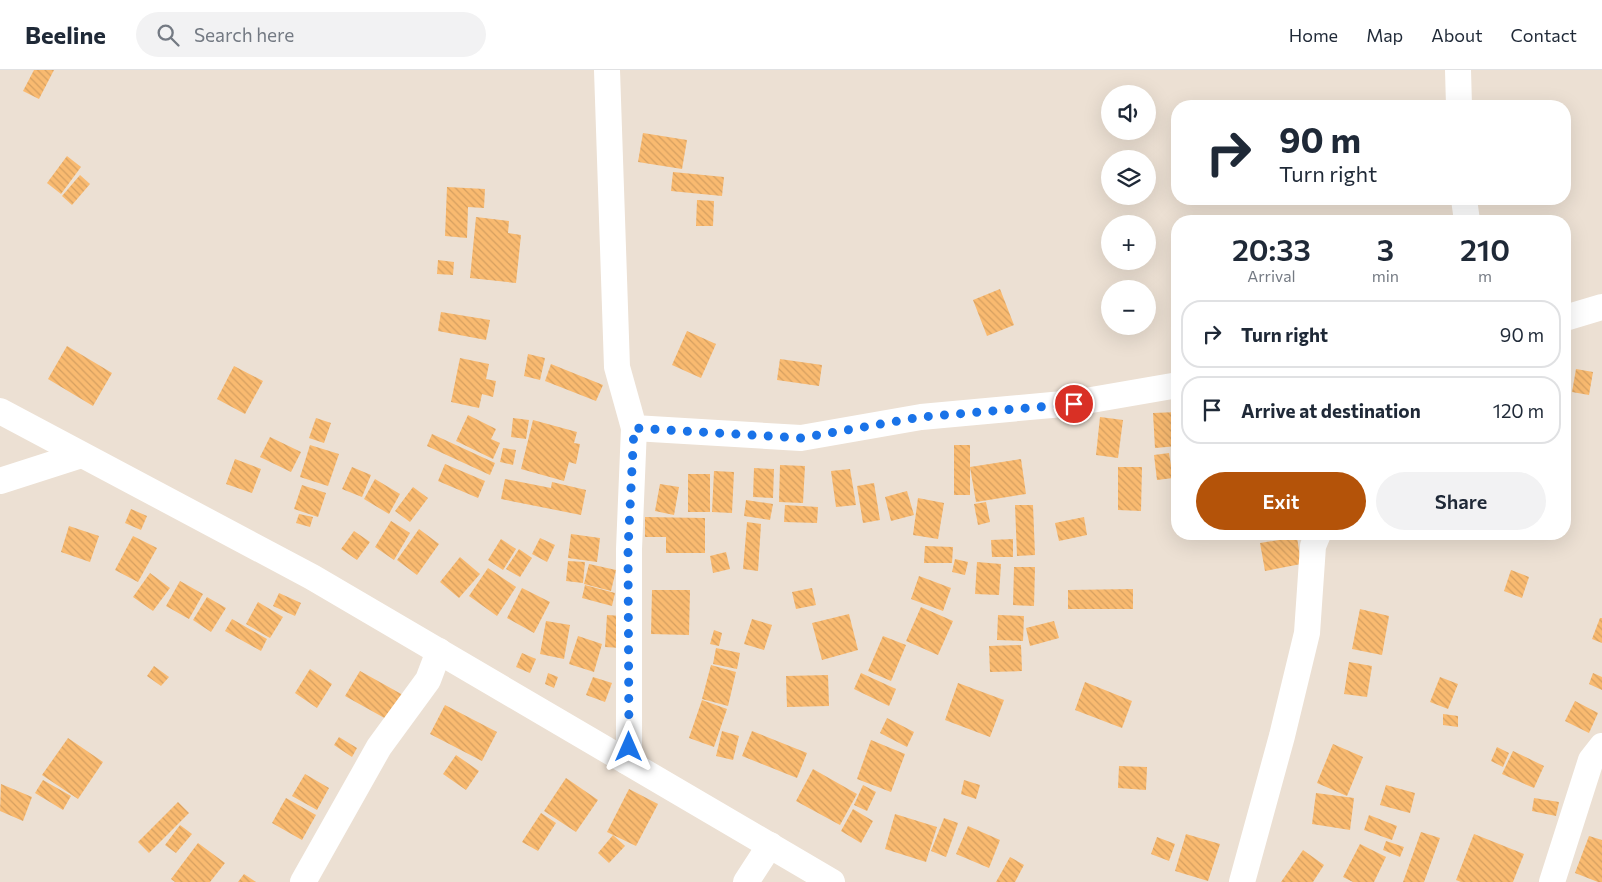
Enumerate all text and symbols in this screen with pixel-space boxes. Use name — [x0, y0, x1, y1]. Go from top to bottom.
search box — [136, 12, 486, 57]
text: Beeline — [25, 20, 106, 49]
icon: search — [154, 21, 182, 49]
text: Search here — [194, 23, 294, 46]
text: Home — [1289, 24, 1338, 46]
text: Map — [1366, 24, 1403, 46]
text: About — [1431, 24, 1483, 46]
text: Contact — [1511, 24, 1577, 46]
map controls — [1101, 85, 1156, 335]
button: sound — [1101, 85, 1156, 140]
text: 90 m — [1279, 117, 1361, 160]
icon: right — [1196, 120, 1261, 185]
button: layers — [1101, 150, 1156, 205]
text: Turn right — [1279, 160, 1377, 187]
button: + — [1101, 215, 1156, 270]
text: 20:33 — [1232, 230, 1311, 267]
text: 3 — [1377, 230, 1394, 267]
text: 210 — [1460, 230, 1510, 267]
text: Arrival — [1247, 266, 1296, 285]
text: min — [1372, 266, 1399, 285]
text: m — [1478, 266, 1492, 285]
button: − — [1101, 280, 1156, 335]
icon: right — [1198, 320, 1226, 348]
text: Turn right — [1241, 323, 1328, 346]
text: 90 m — [1500, 323, 1544, 346]
pin — [1053, 383, 1095, 425]
icon: arrive — [1060, 390, 1088, 418]
icon: arrive — [1198, 396, 1226, 424]
text: Arrive at destination — [1241, 399, 1421, 422]
text: 120 m — [1493, 399, 1544, 422]
button: Exit — [1196, 472, 1366, 530]
button: Share — [1376, 472, 1546, 530]
position arrow — [602, 720, 654, 772]

